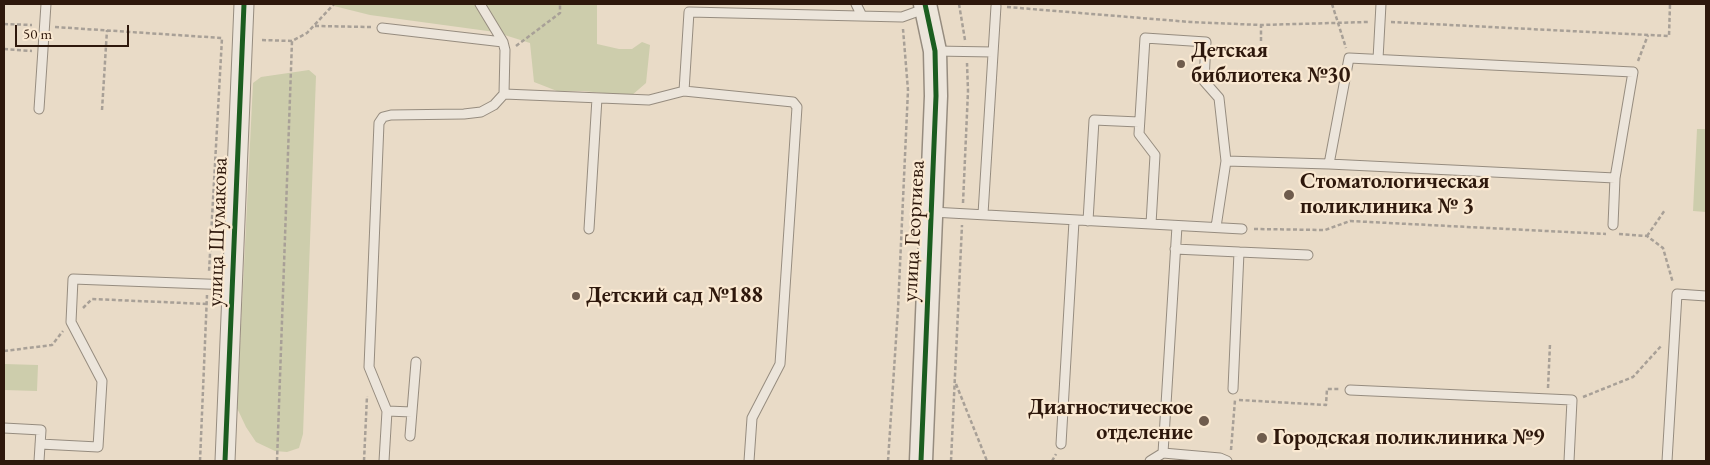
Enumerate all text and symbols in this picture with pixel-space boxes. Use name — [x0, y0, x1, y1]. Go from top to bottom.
scale bar — [18, 15, 131, 47]
text: 50 m — [23, 24, 52, 43]
place label: Детская библиотека №30 — [1191, 38, 1350, 90]
marker: Детская библиотека №30 — [1175, 58, 1187, 70]
street label: улица Шумакова — [202, 157, 234, 307]
street label: улица Георгиева — [897, 159, 931, 303]
place label: Стоматологическая поликлиника № 3 — [1300, 169, 1490, 220]
marker: Стоматологическая поликлиника № 3 — [1282, 188, 1296, 202]
place label: Детский сад №188 — [586, 283, 763, 309]
marker: Детский сад №188 — [570, 290, 582, 302]
place label: Диагностическое отделение — [1028, 395, 1193, 446]
marker: Диагностическое отделение — [1197, 414, 1211, 428]
place label: Городская поликлиника №9 — [1273, 425, 1544, 451]
marker: Городская поликлиника №9 — [1255, 431, 1269, 445]

